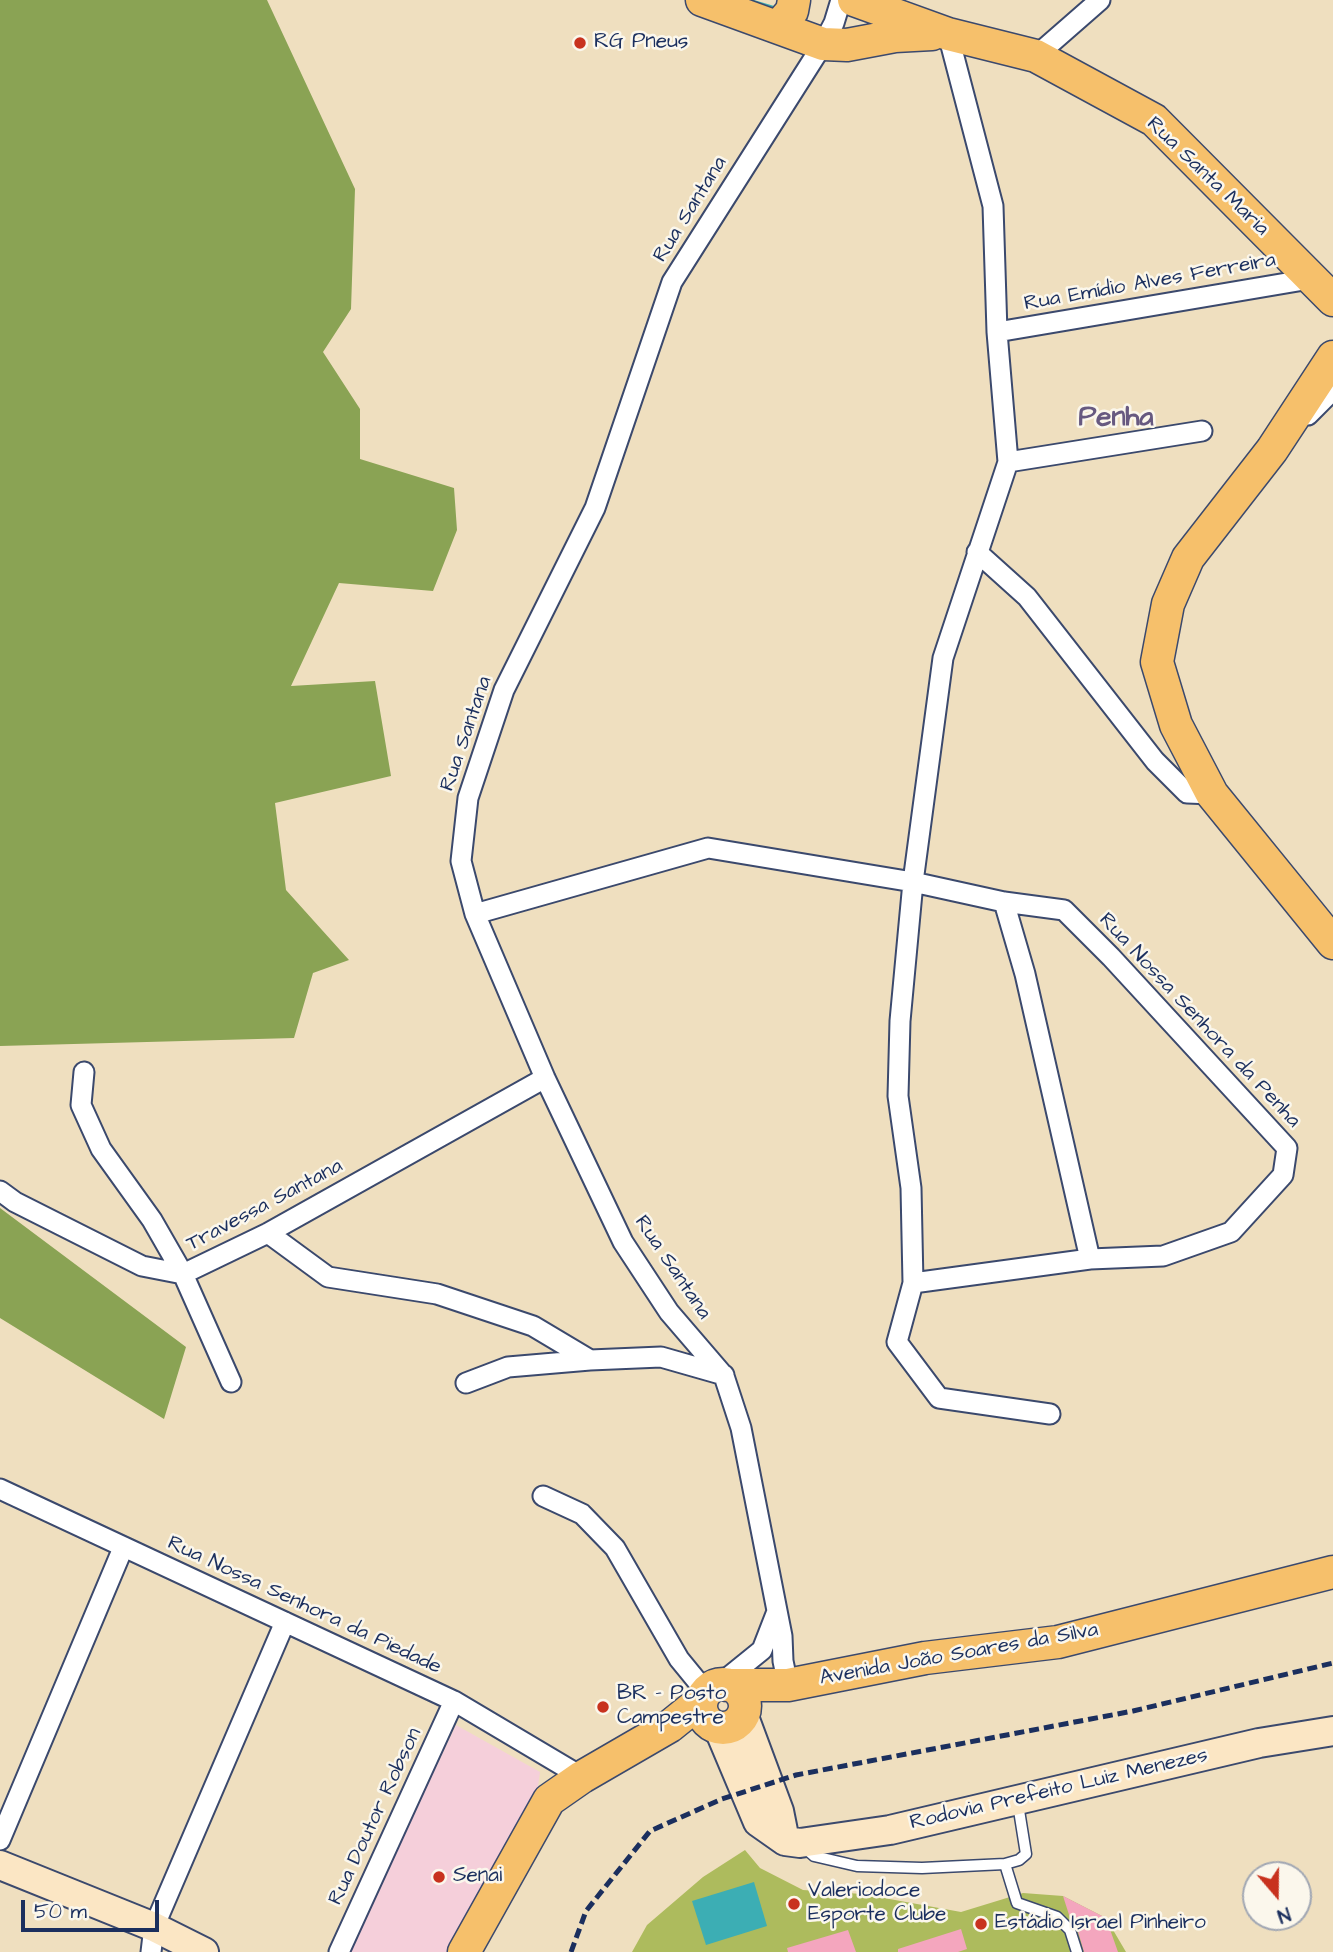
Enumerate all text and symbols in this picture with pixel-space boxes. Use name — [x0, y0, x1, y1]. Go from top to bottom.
place label: RG Pneus — [594, 30, 688, 56]
marker: RG Pneus — [572, 35, 588, 51]
street label: Rua Santa Maria — [1141, 112, 1273, 242]
street label: Rua Santana — [649, 153, 733, 267]
street label: Rua Emídio Alves Ferreira — [1022, 248, 1278, 318]
district label: Penha — [1078, 402, 1154, 436]
street label: Rua Santana — [436, 673, 498, 795]
street label: Rua Nossa Senhora da Penha — [1093, 908, 1305, 1134]
street label: Travessa Santana — [183, 1154, 347, 1258]
street label: Rua Santana — [628, 1211, 716, 1325]
street label: Rua Nossa Senhora da Piedade — [163, 1531, 445, 1681]
street label: Avenida João Soares da Silva — [818, 1618, 1100, 1692]
place label: BR - Posto Campestre — [617, 1682, 726, 1732]
marker: BR - Posto Campestre — [595, 1699, 611, 1715]
street label: Rua Doutor Robson — [324, 1724, 428, 1910]
street label: Rodovia Prefeito Luiz Menezes — [908, 1743, 1210, 1837]
north arrow — [1242, 1861, 1312, 1931]
place label: Senai — [453, 1864, 502, 1890]
marker: Senai — [431, 1869, 447, 1885]
place label: Valeriodoce Esporte Clube — [808, 1879, 946, 1929]
scale bar — [24, 1885, 163, 1929]
marker: Valeriodoce Esporte Clube — [786, 1896, 802, 1912]
text: 50 m — [34, 1897, 87, 1926]
text: N — [1273, 1900, 1294, 1929]
place label: Estádio Israel Pinheiro — [995, 1911, 1206, 1937]
marker: Estádio Israel Pinheiro — [973, 1916, 989, 1932]

